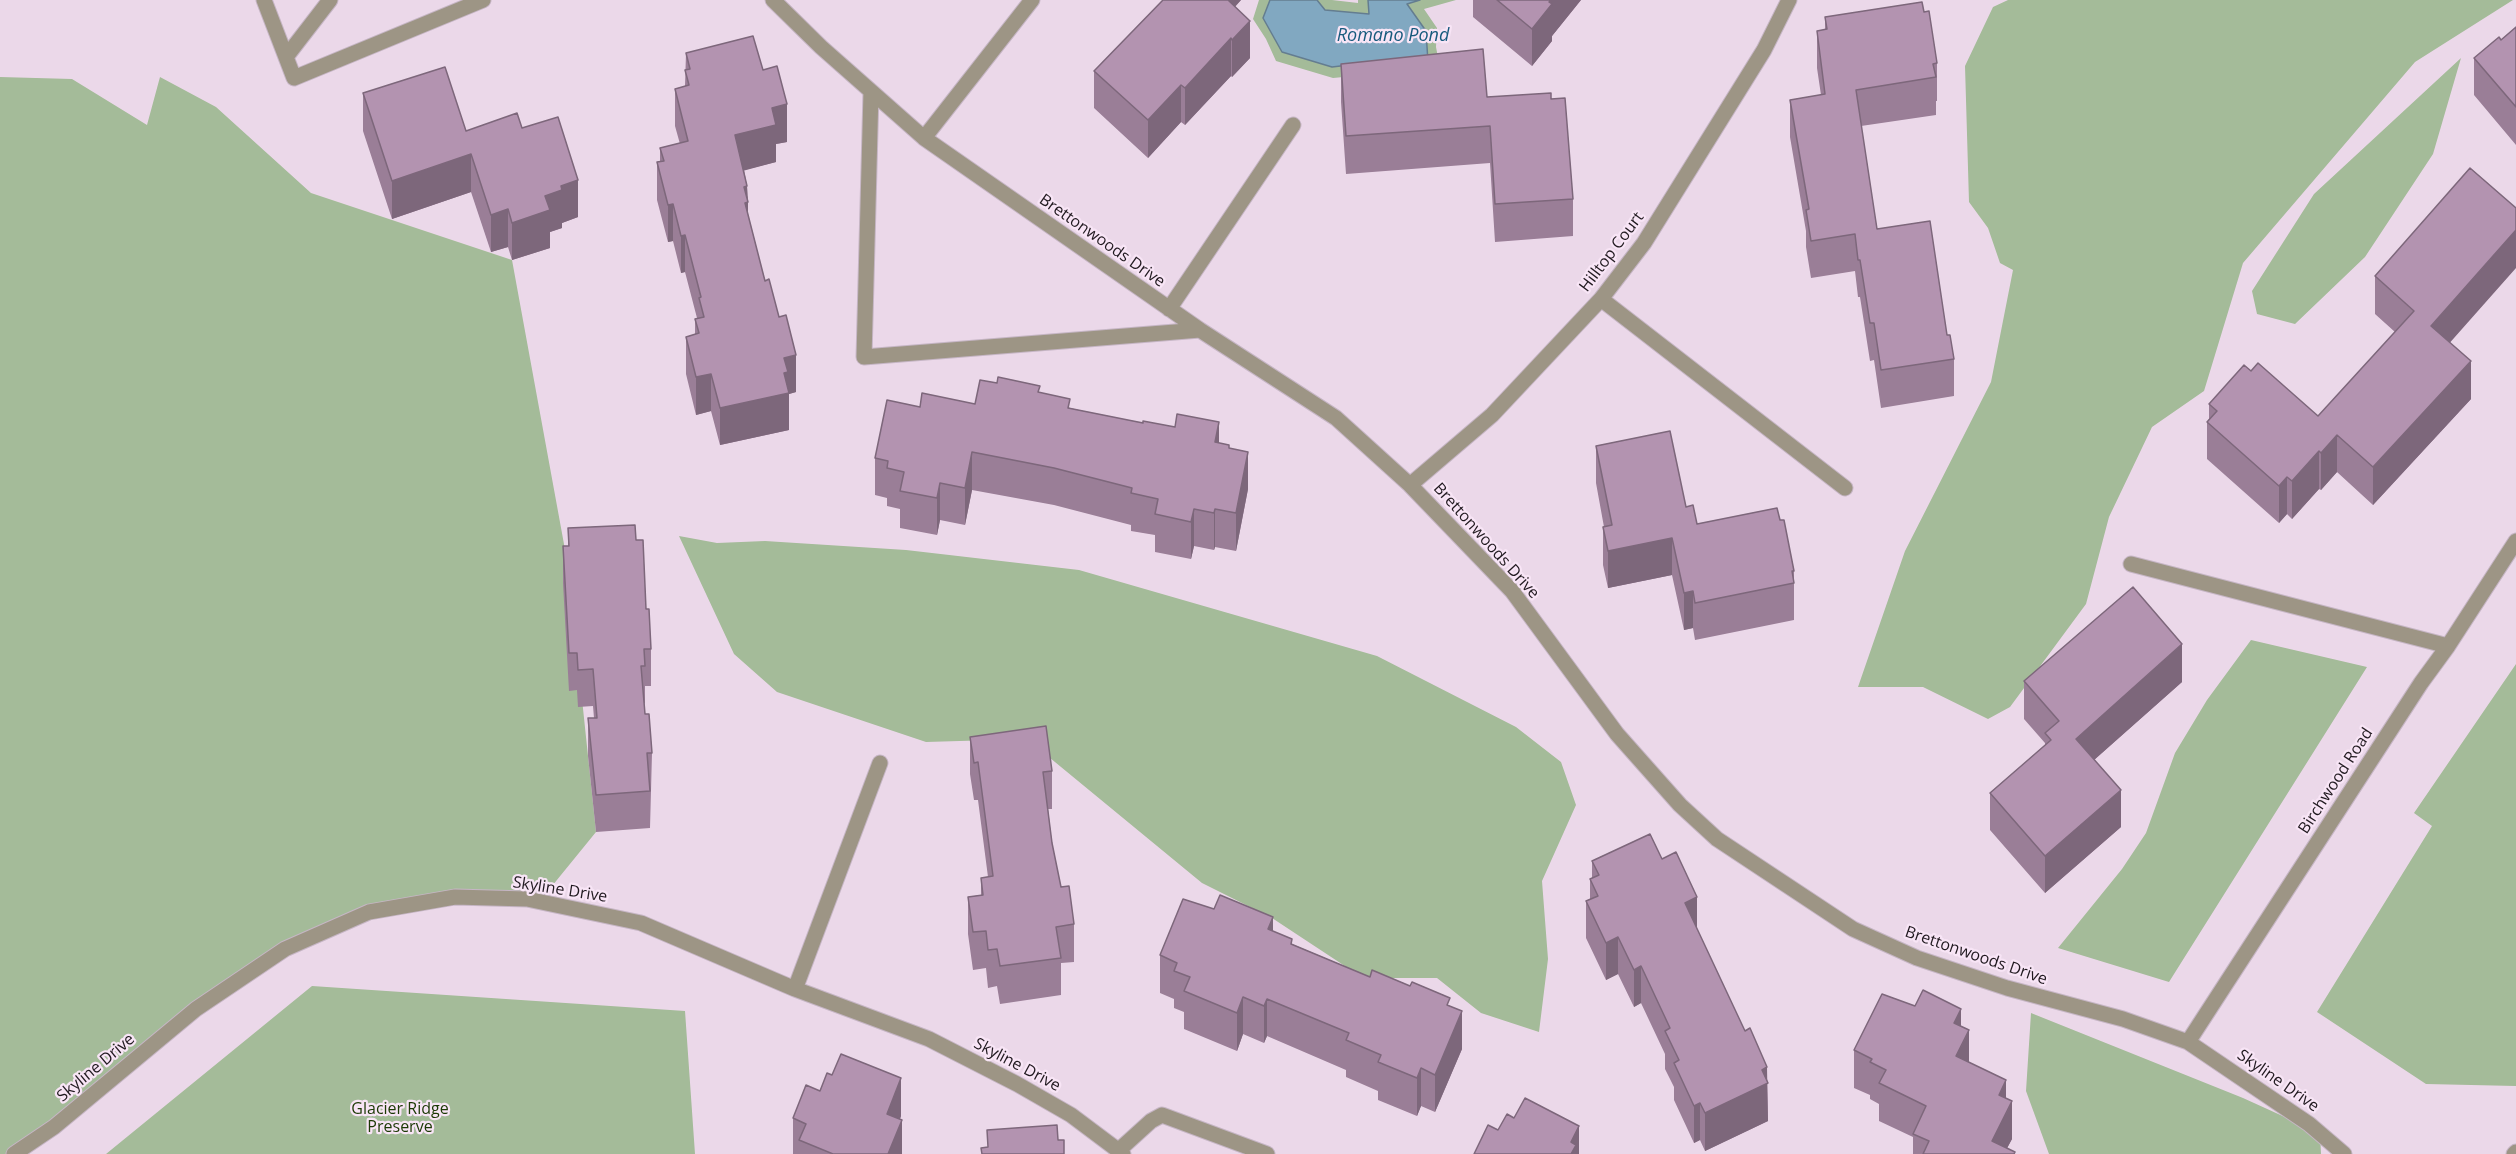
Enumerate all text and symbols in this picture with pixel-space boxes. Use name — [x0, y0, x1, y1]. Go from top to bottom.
water label: Romano Pond — [1337, 25, 1449, 47]
street label: Brettonwoods Drive — [1035, 190, 1169, 292]
street label: Hilltop Court — [1576, 208, 1648, 296]
street label: Brettonwoods Drive — [1429, 479, 1543, 603]
street label: Birchwood Road — [2295, 725, 2377, 837]
street label: Skyline Drive — [511, 873, 609, 907]
street label: Brettonwoods Drive — [1902, 923, 2050, 989]
street label: Skyline Drive — [53, 1030, 139, 1106]
street label: Skyline Drive — [970, 1034, 1064, 1096]
street label: Skyline Drive — [2233, 1046, 2323, 1116]
park label: Glacier Ridge Preserve — [351, 1099, 449, 1137]

